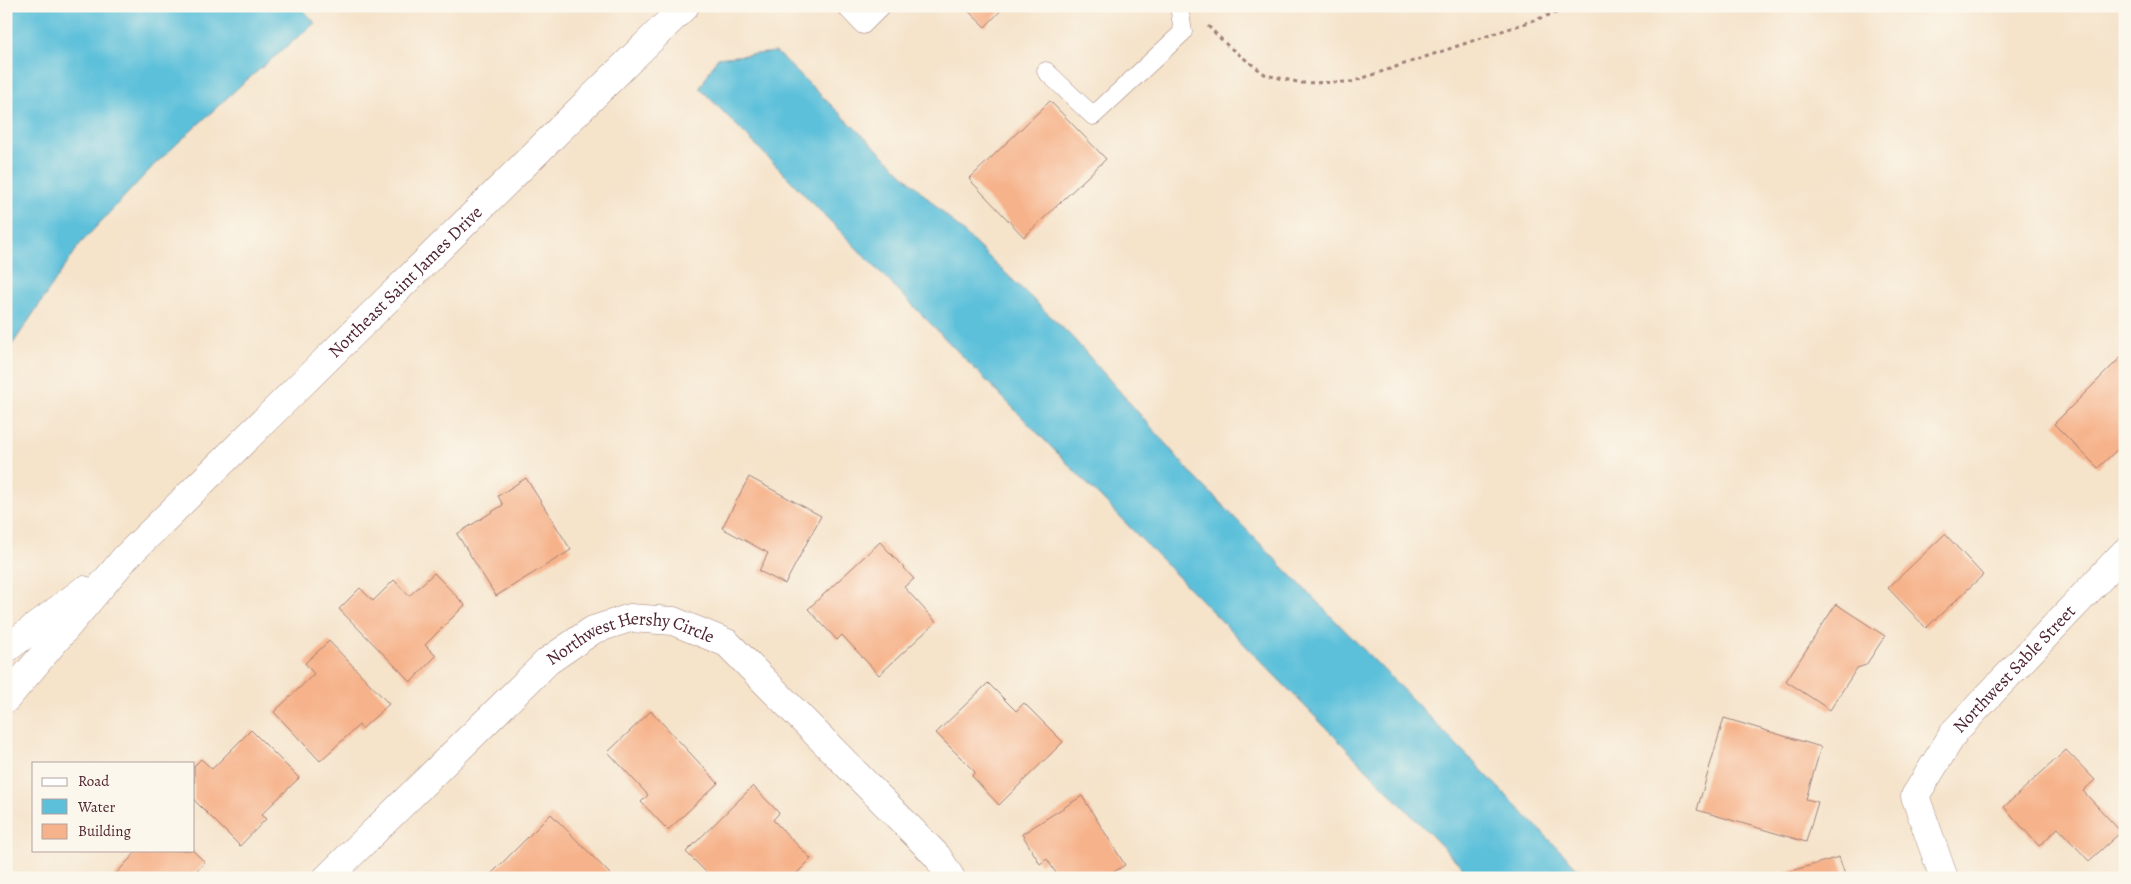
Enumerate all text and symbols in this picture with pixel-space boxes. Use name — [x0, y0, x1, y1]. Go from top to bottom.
street label: Northeast Saint James Drive — [323, 200, 488, 363]
street label: Northwest Sable Street — [1947, 600, 2081, 738]
street label: Northwest Hershy Circle — [541, 606, 718, 671]
legend — [32, 762, 195, 852]
text: Road — [78, 771, 110, 791]
text: Water — [77, 797, 115, 817]
text: Building — [78, 821, 131, 841]

